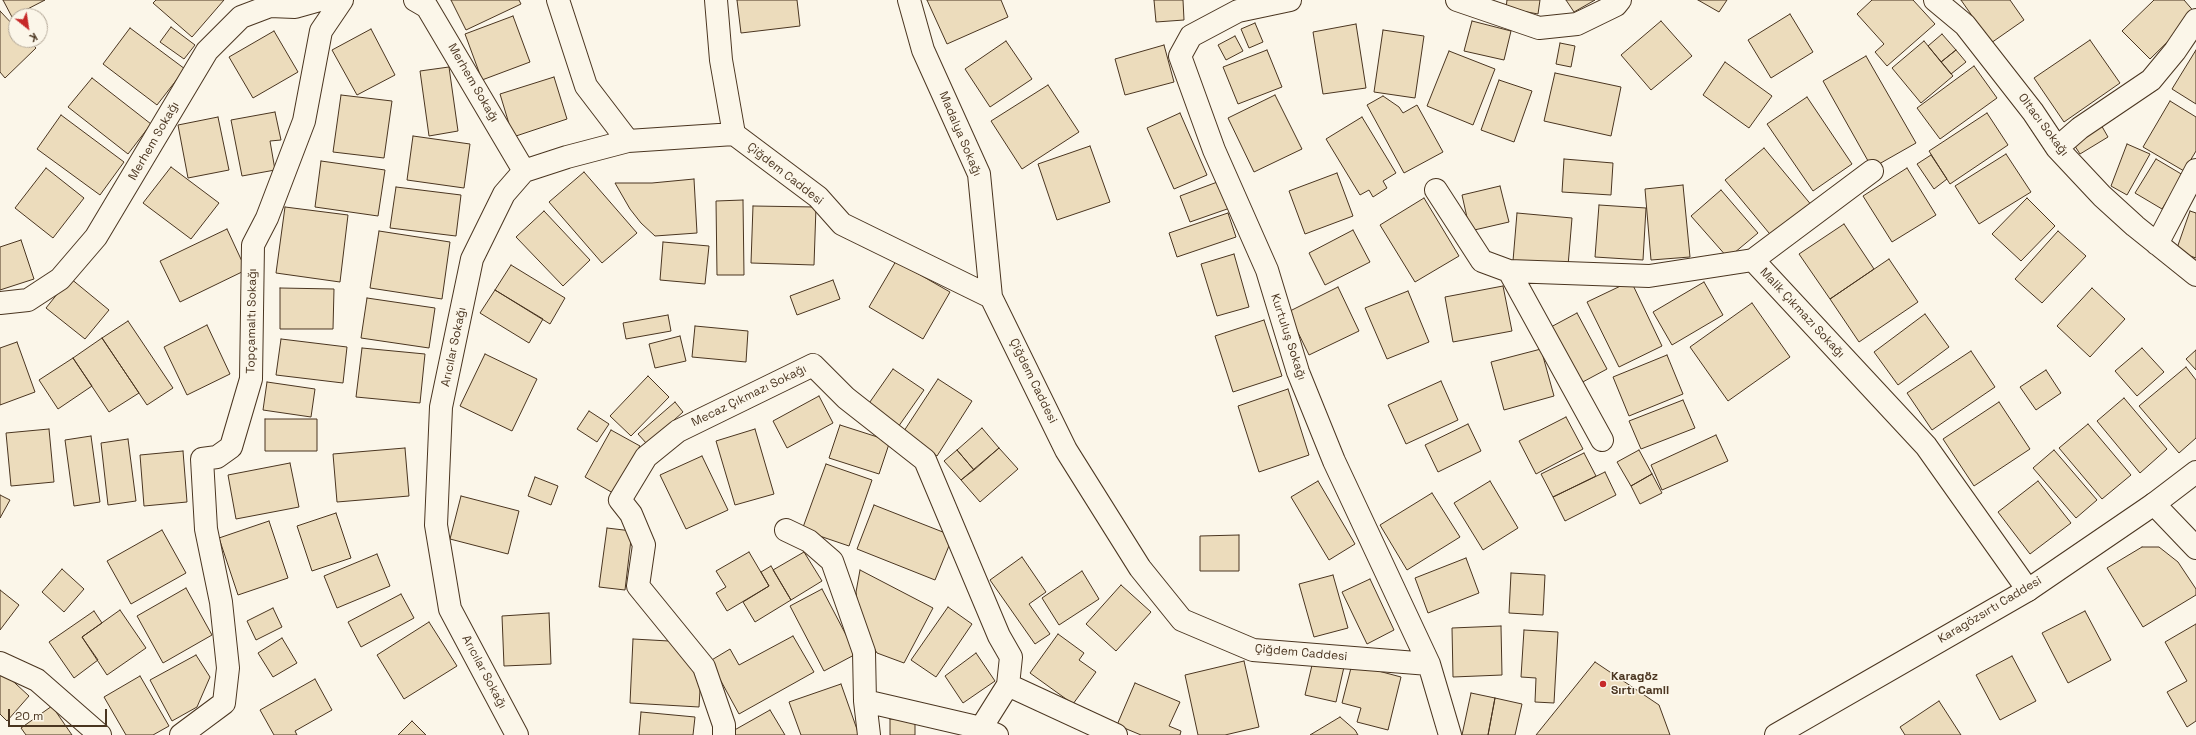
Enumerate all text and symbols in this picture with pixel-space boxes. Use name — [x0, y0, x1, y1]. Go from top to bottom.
north arrow — [8, 8, 48, 48]
text: K — [27, 30, 40, 45]
street label: Merhem Sokağı — [445, 41, 501, 125]
street label: Madalya Sokağı — [936, 90, 984, 178]
street label: Oltacı Sokağı — [2015, 91, 2071, 159]
street label: Merhem Sokağı — [126, 99, 182, 183]
street label: Çiğdem Caddesi — [744, 140, 826, 208]
street label: Malik Çıkmazı Sokağı — [1757, 265, 1847, 361]
street label: Topçamaltı Sokağı — [244, 268, 260, 374]
street label: Kurtuluş Sokağı — [1267, 292, 1309, 382]
street label: Arıcılar Sokağı — [439, 306, 469, 388]
street label: Çiğdem Caddesi — [1006, 336, 1060, 426]
street label: Mecaz Çıkmazı Sokağı — [689, 362, 809, 430]
street label: Karagözsırtı Caddesi — [1936, 573, 2044, 647]
street label: Arıcılar Sokağı — [459, 633, 509, 711]
street label: Çiğdem Caddesi — [1254, 642, 1348, 664]
place label: Karagöz Sırtı Camii — [1611, 670, 1669, 698]
marker: Karagöz Sırtı Camii — [1598, 679, 1608, 689]
scale bar — [10, 701, 109, 727]
text: 20 m — [15, 708, 43, 724]

